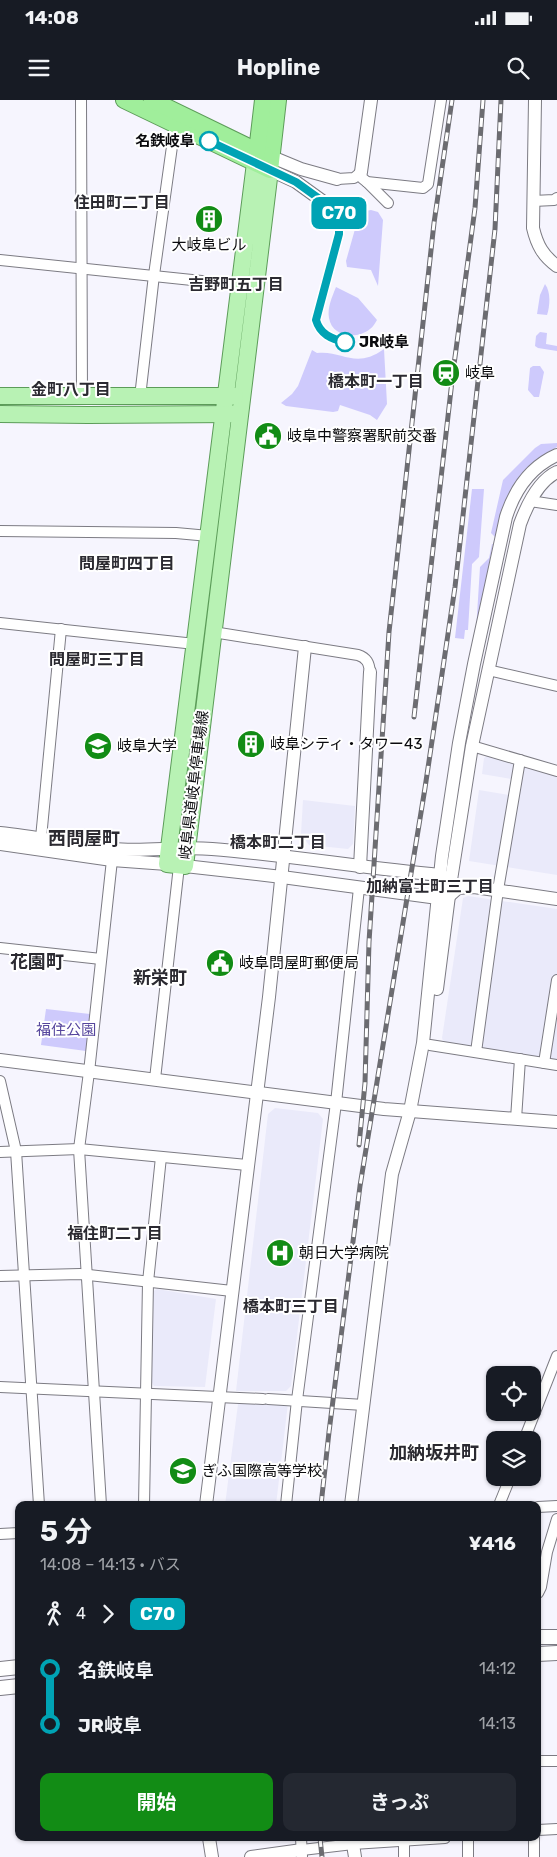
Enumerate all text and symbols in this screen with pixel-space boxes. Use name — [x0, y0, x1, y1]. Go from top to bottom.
text: 14:08 — [25, 6, 79, 29]
icon: menu — [25, 54, 53, 82]
text: Hopline — [237, 54, 320, 81]
icon: search — [504, 54, 532, 82]
marker: 名鉄岐阜 — [199, 131, 219, 151]
place label: 名鉄岐阜 — [135, 132, 195, 150]
district label: 住田町二丁目 — [73, 193, 170, 212]
line badge: C70 — [310, 197, 368, 229]
text: C70 — [321, 202, 357, 224]
building icon: 大岐阜ビル — [194, 204, 224, 234]
place label: 大岐阜ビル — [171, 236, 247, 254]
district label: 吉野町五丁目 — [188, 275, 284, 294]
marker: JR岐阜 — [335, 332, 355, 352]
place label: JR岐阜 — [359, 333, 409, 351]
station icon: 岐阜 — [431, 358, 461, 388]
place label: 岐阜 — [465, 364, 495, 382]
district label: 橋本町一丁目 — [328, 372, 424, 391]
district label: 金町八丁目 — [31, 380, 111, 399]
public building icon: 岐阜中警察署駅前交番 — [253, 421, 283, 451]
place label: 岐阜中警察署駅前交番 — [287, 427, 437, 445]
district label: 問屋町四丁目 — [79, 554, 175, 573]
district label: 問屋町三丁目 — [49, 650, 145, 669]
street label: 岐阜県道岐阜停車場線 — [176, 709, 212, 861]
building icon: 岐阜シティ・タワー43 — [236, 729, 266, 759]
school or university icon: 岐阜大学 — [83, 731, 113, 761]
place label: 岐阜シティ・タワー43 — [270, 735, 422, 753]
place label: 岐阜大学 — [117, 737, 177, 755]
district label: 西問屋町 — [48, 828, 120, 850]
district label: 橋本町二丁目 — [230, 833, 326, 852]
district label: 加納富士町三丁目 — [366, 877, 494, 896]
public building icon: 岐阜問屋町郵便局 — [205, 948, 235, 978]
district label: 花園町 — [10, 951, 64, 973]
place label: 岐阜問屋町郵便局 — [239, 954, 359, 972]
district label: 新栄町 — [133, 967, 187, 989]
park label: 福住公園 — [36, 1021, 96, 1039]
district label: 福住町二丁目 — [67, 1224, 163, 1243]
hospital icon: 朝日大学病院 — [265, 1238, 295, 1268]
place label: 朝日大学病院 — [299, 1244, 389, 1262]
district label: 橋本町三丁目 — [243, 1297, 339, 1316]
map controls — [486, 1366, 541, 1486]
button: locate — [486, 1366, 541, 1421]
button: layers — [486, 1431, 541, 1486]
district label: 加納坂井町 — [389, 1442, 479, 1464]
school or university icon: ぎふ国際高等学校 — [168, 1456, 198, 1486]
place label: ぎふ国際高等学校 — [202, 1462, 322, 1480]
text: 5 分 — [40, 1515, 92, 1548]
text: ¥416 — [469, 1532, 516, 1555]
text: 14:08 – 14:13 · バス — [40, 1555, 181, 1574]
icon: walk — [40, 1600, 68, 1628]
icon: forward — [94, 1600, 122, 1628]
text: C70 — [140, 1603, 175, 1625]
text: 4 — [76, 1604, 86, 1623]
text: 名鉄岐阜 — [78, 1659, 154, 1682]
text: 14:12 — [479, 1659, 516, 1678]
text: JR岐阜 — [78, 1714, 142, 1737]
text: 14:13 — [479, 1714, 516, 1733]
button: 開始 — [40, 1773, 273, 1831]
button: きっぷ — [283, 1773, 516, 1831]

